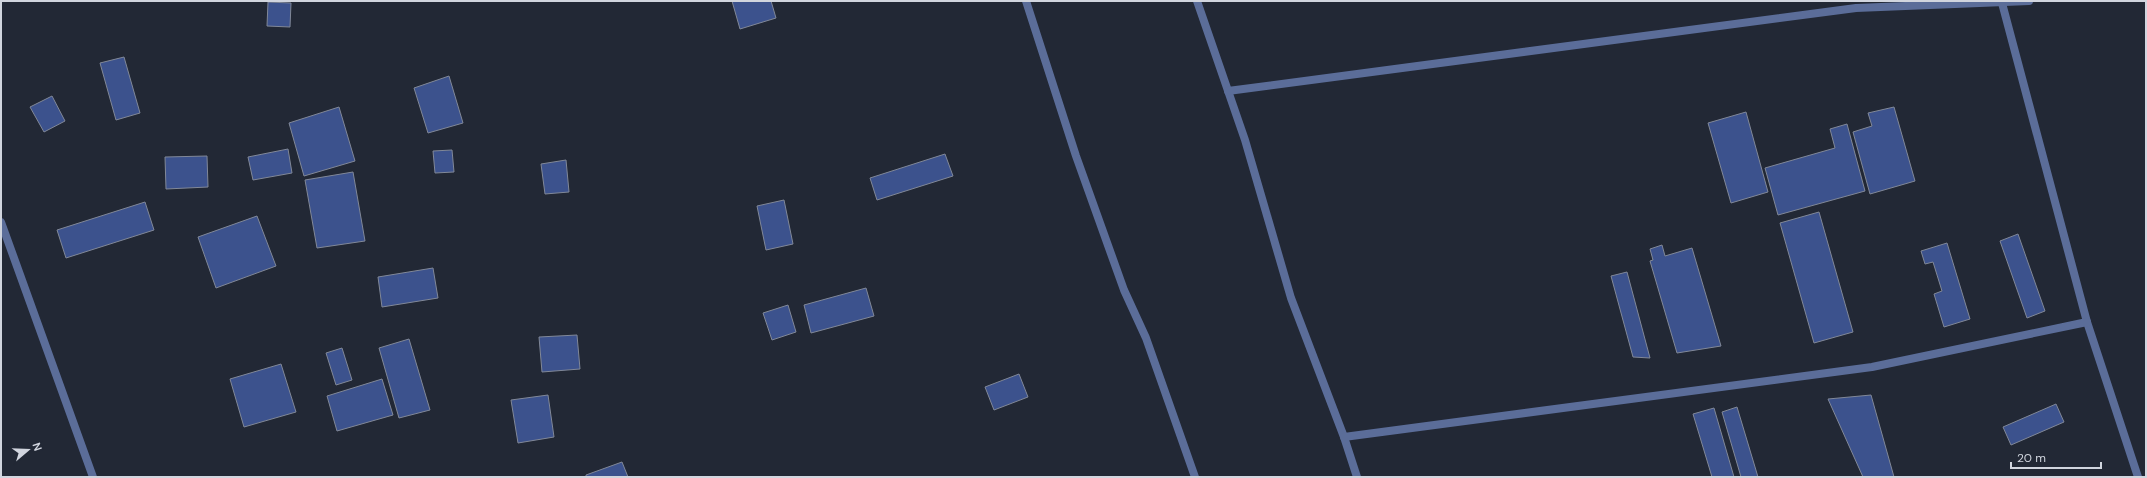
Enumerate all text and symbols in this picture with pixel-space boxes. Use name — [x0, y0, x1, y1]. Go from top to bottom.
north arrow — [8, 430, 48, 470]
text: N — [30, 441, 45, 453]
scale bar — [2011, 444, 2101, 470]
text: 20 m — [2017, 450, 2046, 466]

